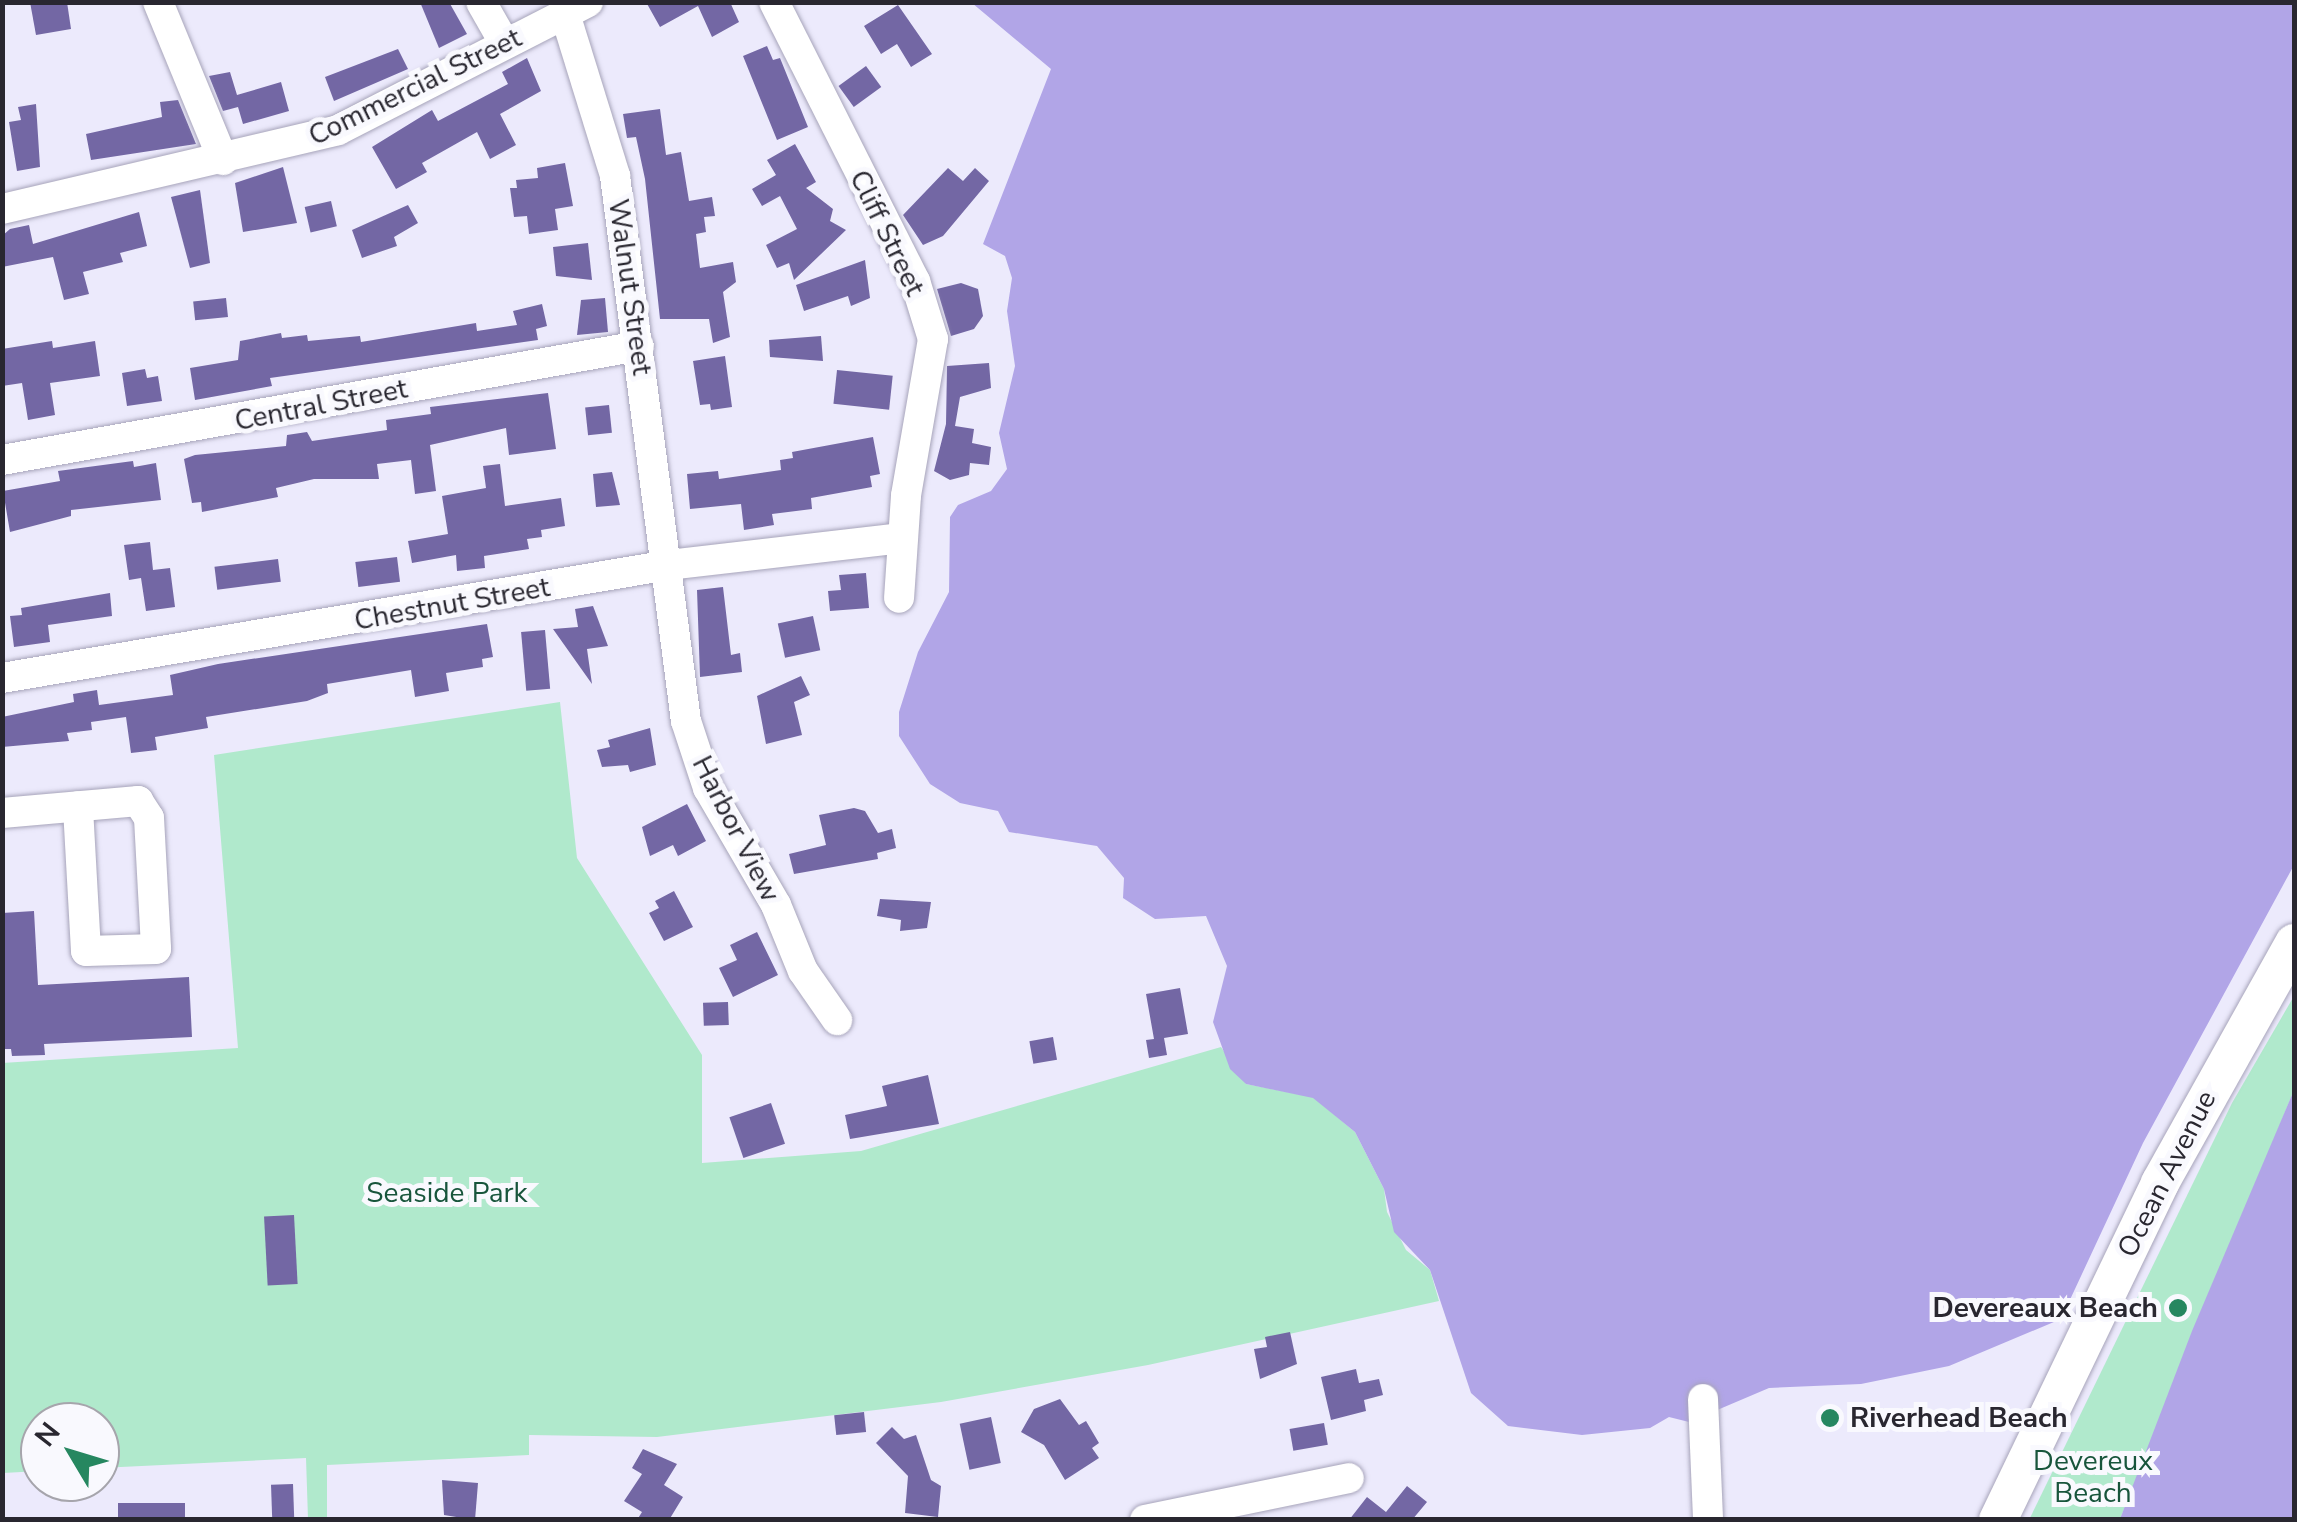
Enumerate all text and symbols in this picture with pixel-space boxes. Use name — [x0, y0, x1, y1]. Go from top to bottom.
street label: Commercial Street — [303, 21, 527, 153]
street label: Cliff Street — [842, 165, 932, 301]
street label: Walnut Street — [601, 197, 659, 377]
street label: Central Street — [232, 372, 410, 438]
street label: Chestnut Street — [352, 570, 552, 638]
street label: Harbor View — [685, 750, 787, 908]
street label: Ocean Avenue — [2111, 1085, 2223, 1263]
park label: Seaside Park — [366, 1176, 528, 1210]
place label: Devereaux Beach — [1932, 1291, 2158, 1325]
marker: Devereaux Beach — [2167, 1297, 2189, 1319]
place label: Riverhead Beach — [1850, 1401, 2068, 1435]
north arrow — [20, 1402, 120, 1502]
marker: Riverhead Beach — [1819, 1407, 1841, 1429]
text: N — [27, 1415, 69, 1455]
park label: Devereux Beach — [2033, 1444, 2153, 1510]

